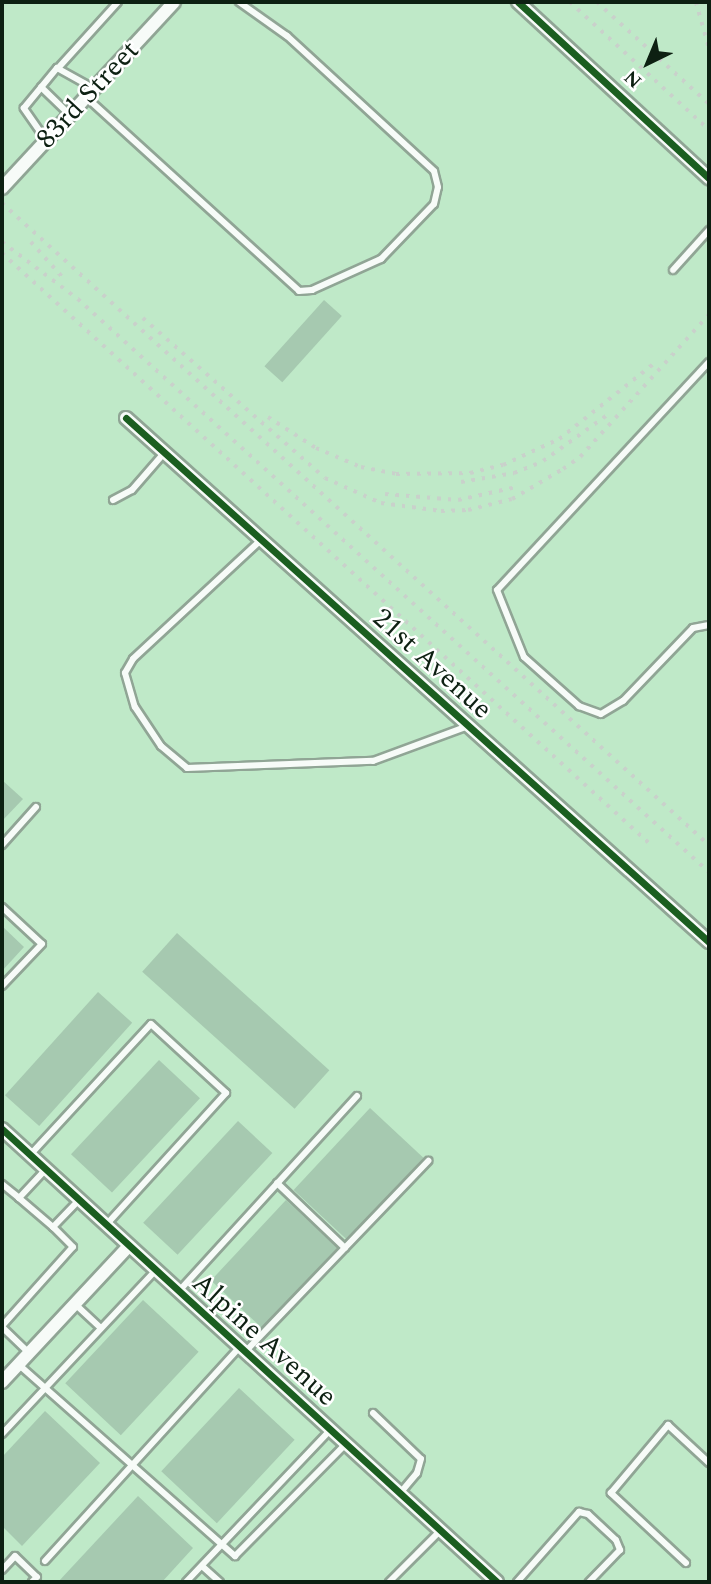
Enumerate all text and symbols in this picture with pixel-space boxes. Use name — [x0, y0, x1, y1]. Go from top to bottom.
north arrow — [613, 28, 683, 98]
street label: 83rd Street — [30, 34, 146, 156]
text: N — [618, 63, 649, 95]
street label: 21st Avenue — [365, 602, 499, 726]
street label: Alpine Avenue — [185, 1266, 343, 1414]

